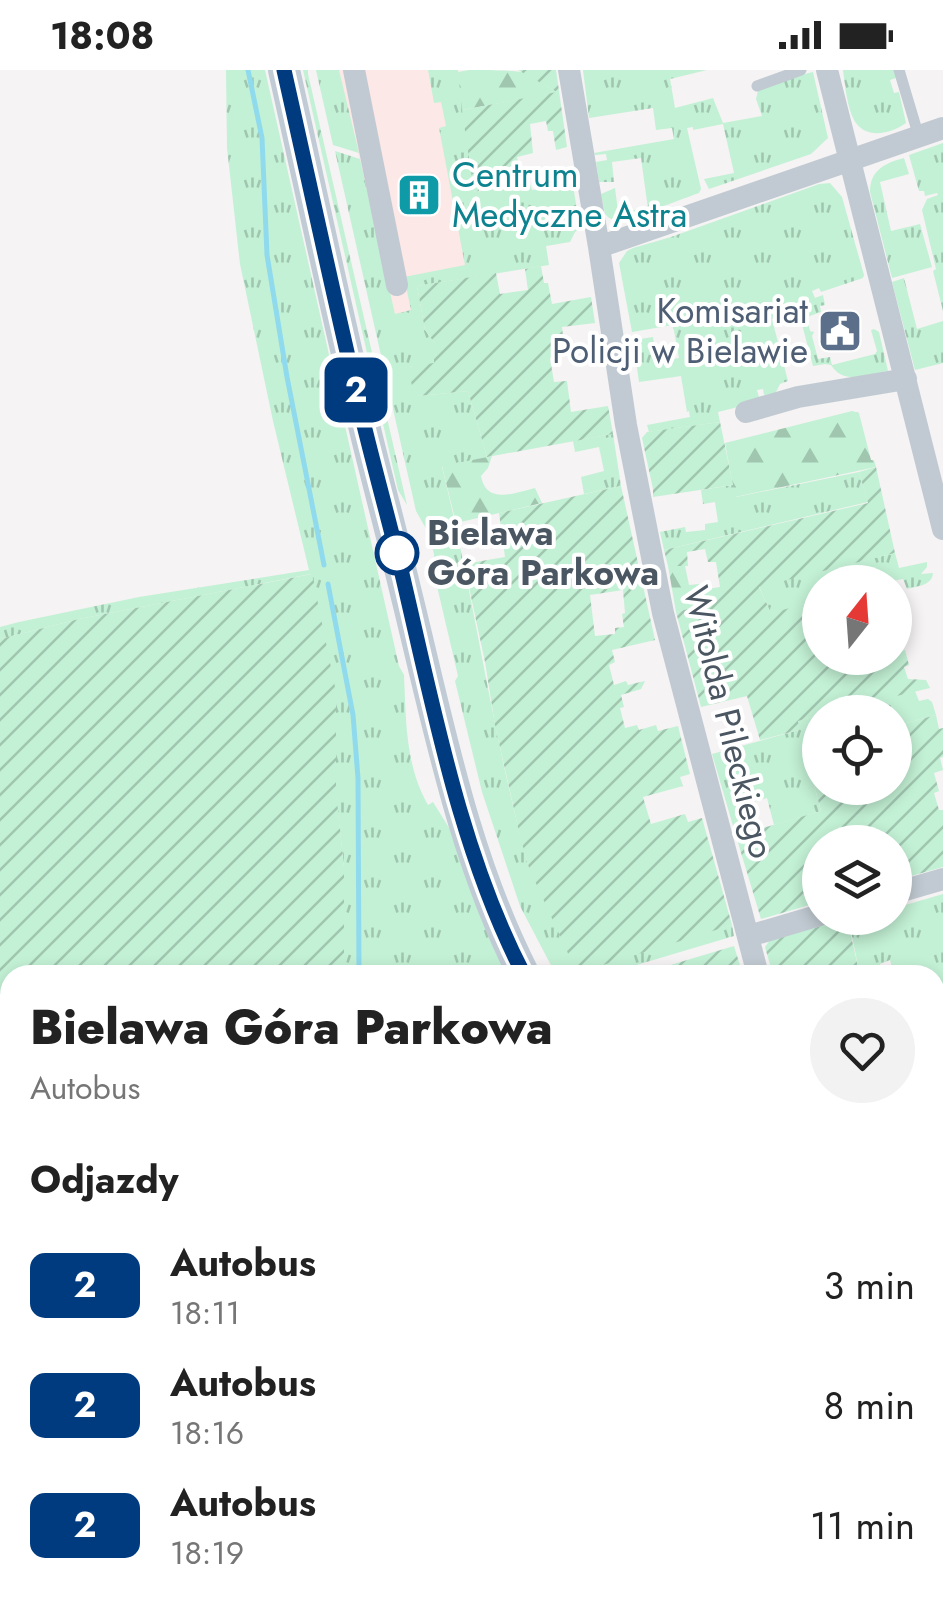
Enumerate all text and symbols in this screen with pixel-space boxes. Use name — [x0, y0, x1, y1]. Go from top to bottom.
text: 18:08 — [50, 8, 154, 63]
place label: Centrum Medyczne Astra — [452, 150, 687, 240]
building icon: Centrum Medyczne Astra — [396, 172, 442, 218]
place label: Komisariat Policji w Bielawie — [552, 286, 809, 376]
public building icon: Komisariat Policji w Bielawie — [817, 308, 863, 354]
line badge: 2 — [324, 358, 388, 422]
text: 2 — [345, 365, 367, 415]
place label: Bielawa Góra Parkowa — [427, 508, 659, 598]
marker: Bielawa Góra Parkowa — [376, 532, 418, 574]
north arrow — [802, 565, 912, 675]
map controls — [802, 565, 912, 935]
street label: Witolda Pileckiego — [671, 580, 787, 864]
button: locate — [802, 695, 912, 805]
button: layers — [802, 825, 912, 935]
text: Bielawa Góra Parkowa — [30, 993, 553, 1062]
button: heart — [810, 998, 915, 1103]
text: Autobus — [30, 1065, 140, 1111]
text: Odjazdy — [30, 1152, 179, 1207]
text: Autobus — [170, 1235, 316, 1290]
text: 3 min — [823, 1258, 915, 1313]
text: 2 — [74, 1260, 96, 1310]
text: 18:11 — [170, 1290, 240, 1336]
text: Autobus — [170, 1355, 316, 1410]
text: 8 min — [823, 1378, 915, 1433]
text: 2 — [74, 1380, 96, 1430]
text: 18:16 — [170, 1410, 244, 1456]
text: Autobus — [170, 1475, 316, 1530]
text: 11 min — [810, 1498, 915, 1553]
text: 2 — [74, 1500, 96, 1550]
text: 18:19 — [170, 1530, 244, 1576]

